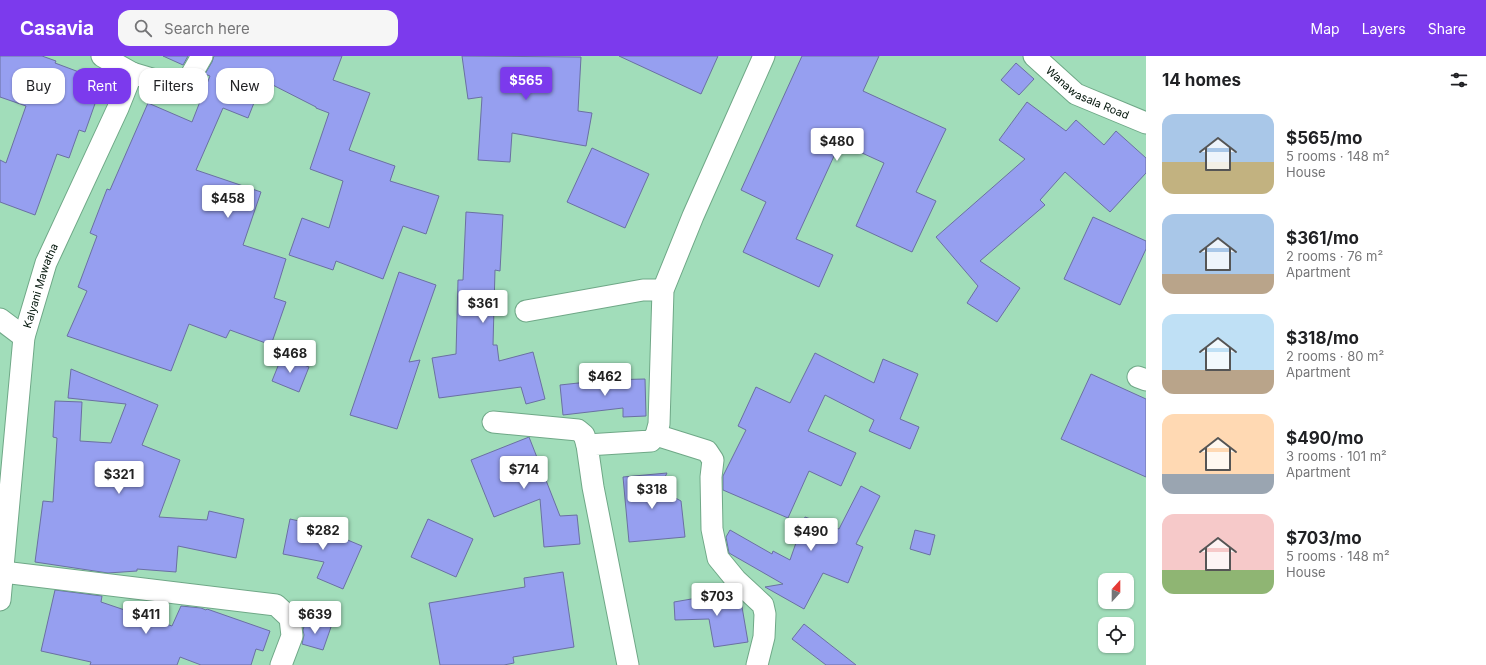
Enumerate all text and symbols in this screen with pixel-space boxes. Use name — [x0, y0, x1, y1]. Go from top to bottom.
search box — [118, 10, 398, 46]
text: Casavia — [20, 17, 94, 40]
icon: search — [132, 17, 154, 39]
text: Search here — [164, 19, 250, 38]
text: Map — [1311, 20, 1340, 37]
text: Layers — [1362, 20, 1406, 37]
text: Share — [1428, 20, 1466, 37]
street label: Wanawasala Road — [1043, 63, 1131, 122]
pin: $565 — [502, 67, 550, 101]
chip: Buy — [12, 68, 65, 104]
chip: Rent — [73, 68, 131, 104]
chip: Filters — [139, 68, 208, 104]
chip: New — [216, 68, 274, 104]
icon: filters — [1448, 69, 1470, 91]
text: 14 homes — [1162, 70, 1241, 90]
text: $565 — [509, 72, 543, 88]
pin: $480 — [813, 128, 861, 162]
text: $565/mo — [1286, 128, 1362, 148]
icon: home — [1194, 130, 1242, 178]
text: $480 — [820, 133, 854, 149]
text: 5 rooms · 148 m² — [1286, 148, 1390, 164]
text: House — [1286, 164, 1326, 180]
pin: $458 — [204, 185, 252, 219]
text: $458 — [211, 190, 245, 206]
text: $361/mo — [1286, 228, 1359, 248]
icon: home — [1194, 230, 1242, 278]
street label: Kalyani Mawatha — [20, 241, 61, 330]
text: 2 rooms · 76 m² — [1286, 248, 1383, 264]
text: Apartment — [1286, 264, 1351, 280]
pin: $361 — [459, 290, 507, 324]
text: $361 — [468, 295, 498, 311]
text: $318/mo — [1286, 328, 1359, 348]
icon: home — [1194, 330, 1242, 378]
pin: $468 — [266, 340, 314, 374]
text: $468 — [273, 345, 307, 361]
text: 2 rooms · 80 m² — [1286, 348, 1384, 364]
pin: $462 — [581, 363, 629, 397]
text: Apartment — [1286, 364, 1351, 380]
text: $462 — [588, 368, 622, 384]
text: $490/mo — [1286, 428, 1364, 448]
icon: home — [1194, 430, 1242, 478]
text: 3 rooms · 101 m² — [1286, 448, 1387, 464]
pin: $714 — [500, 456, 548, 490]
pin: $321 — [95, 461, 143, 495]
text: $714 — [509, 461, 539, 477]
text: Apartment — [1286, 464, 1351, 480]
text: $321 — [104, 466, 134, 482]
pin: $318 — [628, 476, 676, 510]
text: $318 — [637, 481, 667, 497]
pin: $282 — [299, 517, 347, 551]
pin: $490 — [787, 518, 835, 552]
text: $282 — [306, 522, 340, 538]
text: $490 — [794, 523, 828, 539]
text: $703/mo — [1286, 528, 1362, 548]
icon: home — [1194, 530, 1242, 578]
text: 5 rooms · 148 m² — [1286, 548, 1390, 564]
text: House — [1286, 564, 1326, 580]
north arrow — [1098, 573, 1134, 609]
map controls — [1098, 573, 1134, 653]
pin: $703 — [693, 583, 741, 617]
text: $703 — [700, 588, 734, 604]
pin: $411 — [122, 601, 170, 635]
pin: $639 — [291, 601, 339, 635]
text: $411 — [132, 606, 160, 622]
text: $639 — [298, 606, 332, 622]
button: locate — [1098, 617, 1134, 653]

